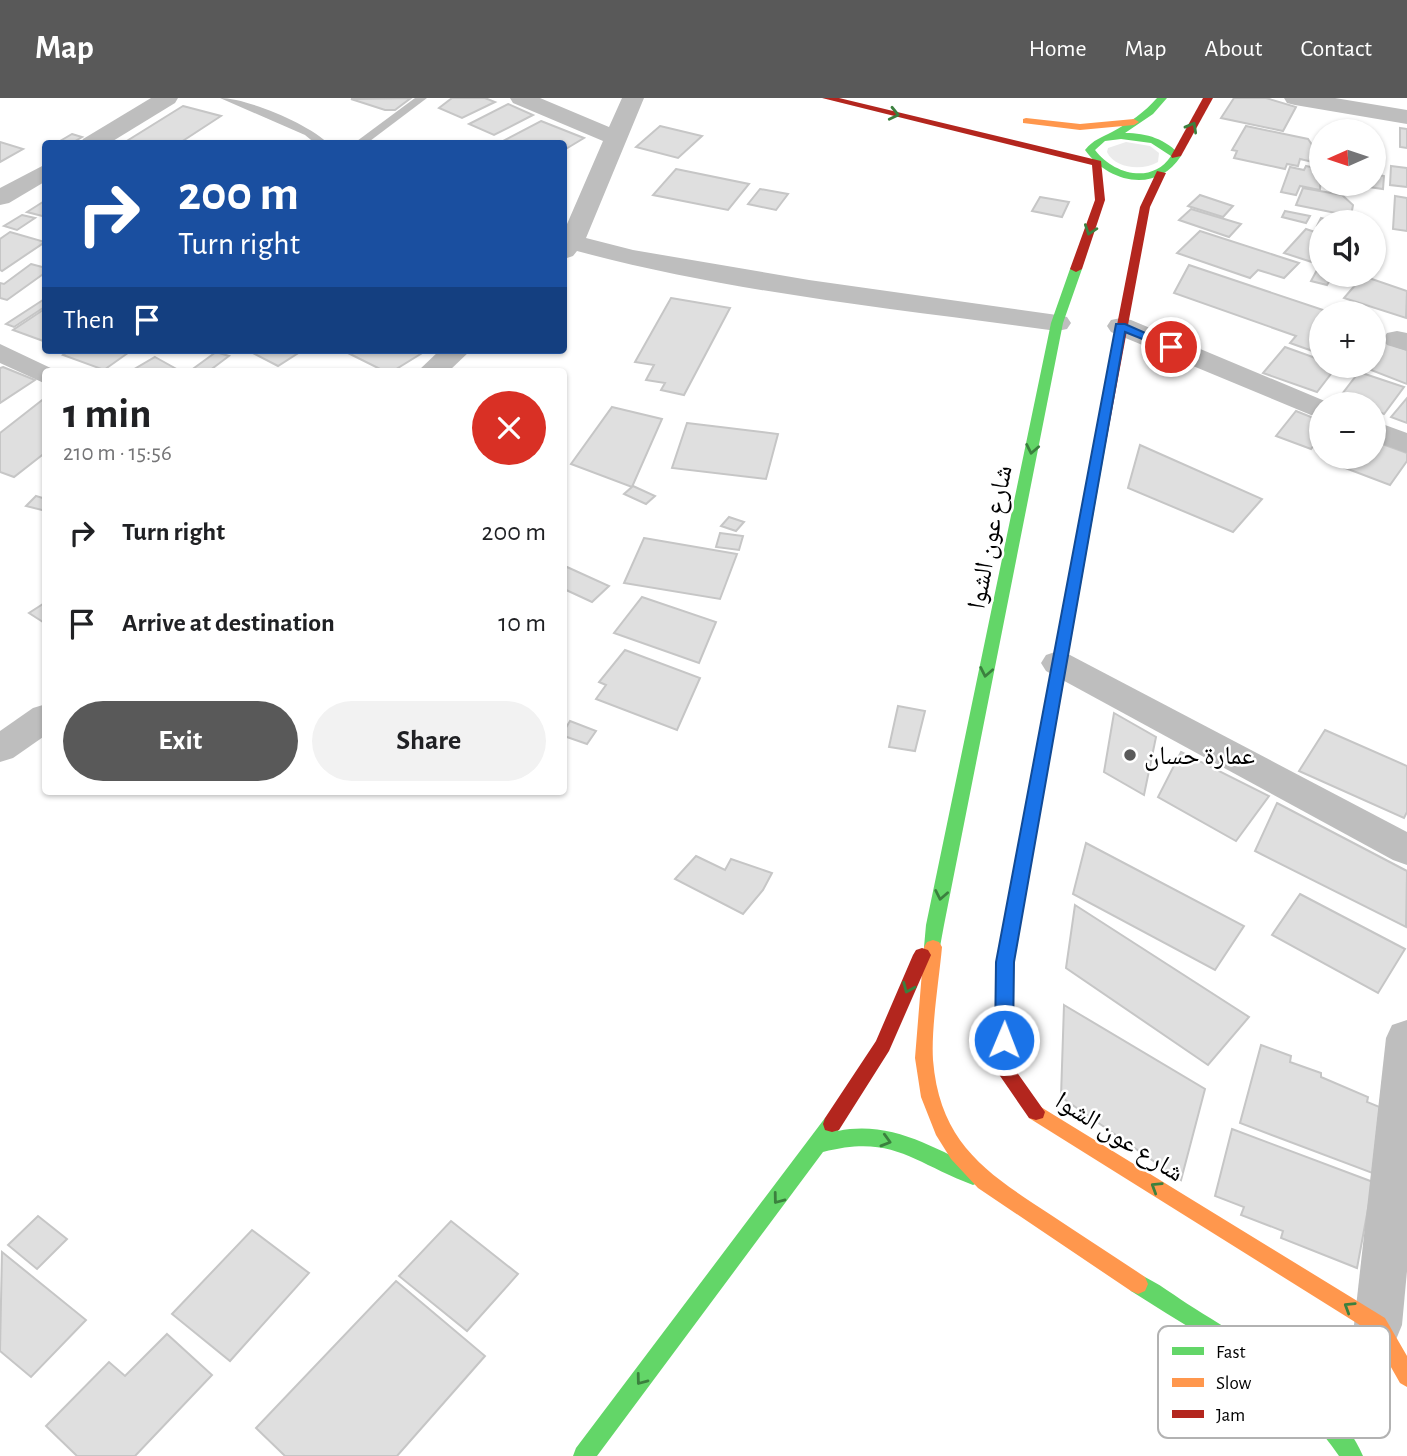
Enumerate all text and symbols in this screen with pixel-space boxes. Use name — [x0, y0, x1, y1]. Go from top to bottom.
text: Map — [35, 32, 94, 65]
text: Home — [1029, 37, 1087, 61]
text: Map — [1125, 37, 1167, 61]
text: About — [1205, 37, 1262, 61]
text: Contact — [1300, 37, 1372, 61]
one-way arrow — [888, 105, 900, 120]
north arrow — [1309, 119, 1386, 196]
map controls — [1309, 119, 1386, 469]
one-way arrow — [1184, 122, 1197, 134]
icon: right — [63, 168, 154, 259]
text: 200 m — [178, 170, 299, 219]
button: sound — [1309, 210, 1386, 287]
one-way arrow — [1084, 223, 1098, 235]
text: Turn right — [178, 228, 300, 260]
icon: arrive — [128, 301, 166, 339]
button: + — [1309, 301, 1386, 378]
text: Then — [63, 307, 114, 333]
pin — [1141, 317, 1201, 377]
icon: arrive — [1152, 328, 1190, 366]
button: close — [472, 391, 546, 465]
button: − — [1309, 392, 1386, 469]
text: 1 min — [63, 393, 152, 435]
text: 210 m · 15:56 — [63, 442, 172, 465]
one-way arrow — [1025, 443, 1040, 455]
street label: شارع عون الشوا — [963, 463, 1019, 612]
icon: right — [63, 514, 101, 552]
text: Turn right — [122, 519, 225, 545]
text: 200 m — [482, 519, 546, 545]
icon: arrive — [63, 605, 101, 643]
text: Arrive at destination — [122, 610, 335, 636]
text: 10 m — [498, 610, 546, 636]
one-way arrow — [980, 666, 995, 678]
button: Exit — [63, 701, 298, 781]
button: Share — [312, 701, 546, 781]
place label: عمارة حسان — [1144, 743, 1255, 771]
marker: عمارة حسان — [1122, 747, 1138, 763]
one-way arrow — [935, 889, 950, 901]
one-way arrow — [902, 980, 916, 993]
position arrow — [967, 1003, 1041, 1077]
street label: شارع عون الشوا — [1050, 1087, 1188, 1188]
one-way arrow — [880, 1132, 892, 1147]
one-way arrow — [1151, 1183, 1164, 1196]
one-way arrow — [774, 1191, 787, 1204]
one-way arrow — [1344, 1303, 1357, 1316]
legend — [1158, 1326, 1390, 1438]
text: Fast — [1216, 1343, 1246, 1362]
one-way arrow — [637, 1373, 650, 1385]
text: Slow — [1216, 1374, 1252, 1393]
text: Jam — [1216, 1406, 1245, 1425]

